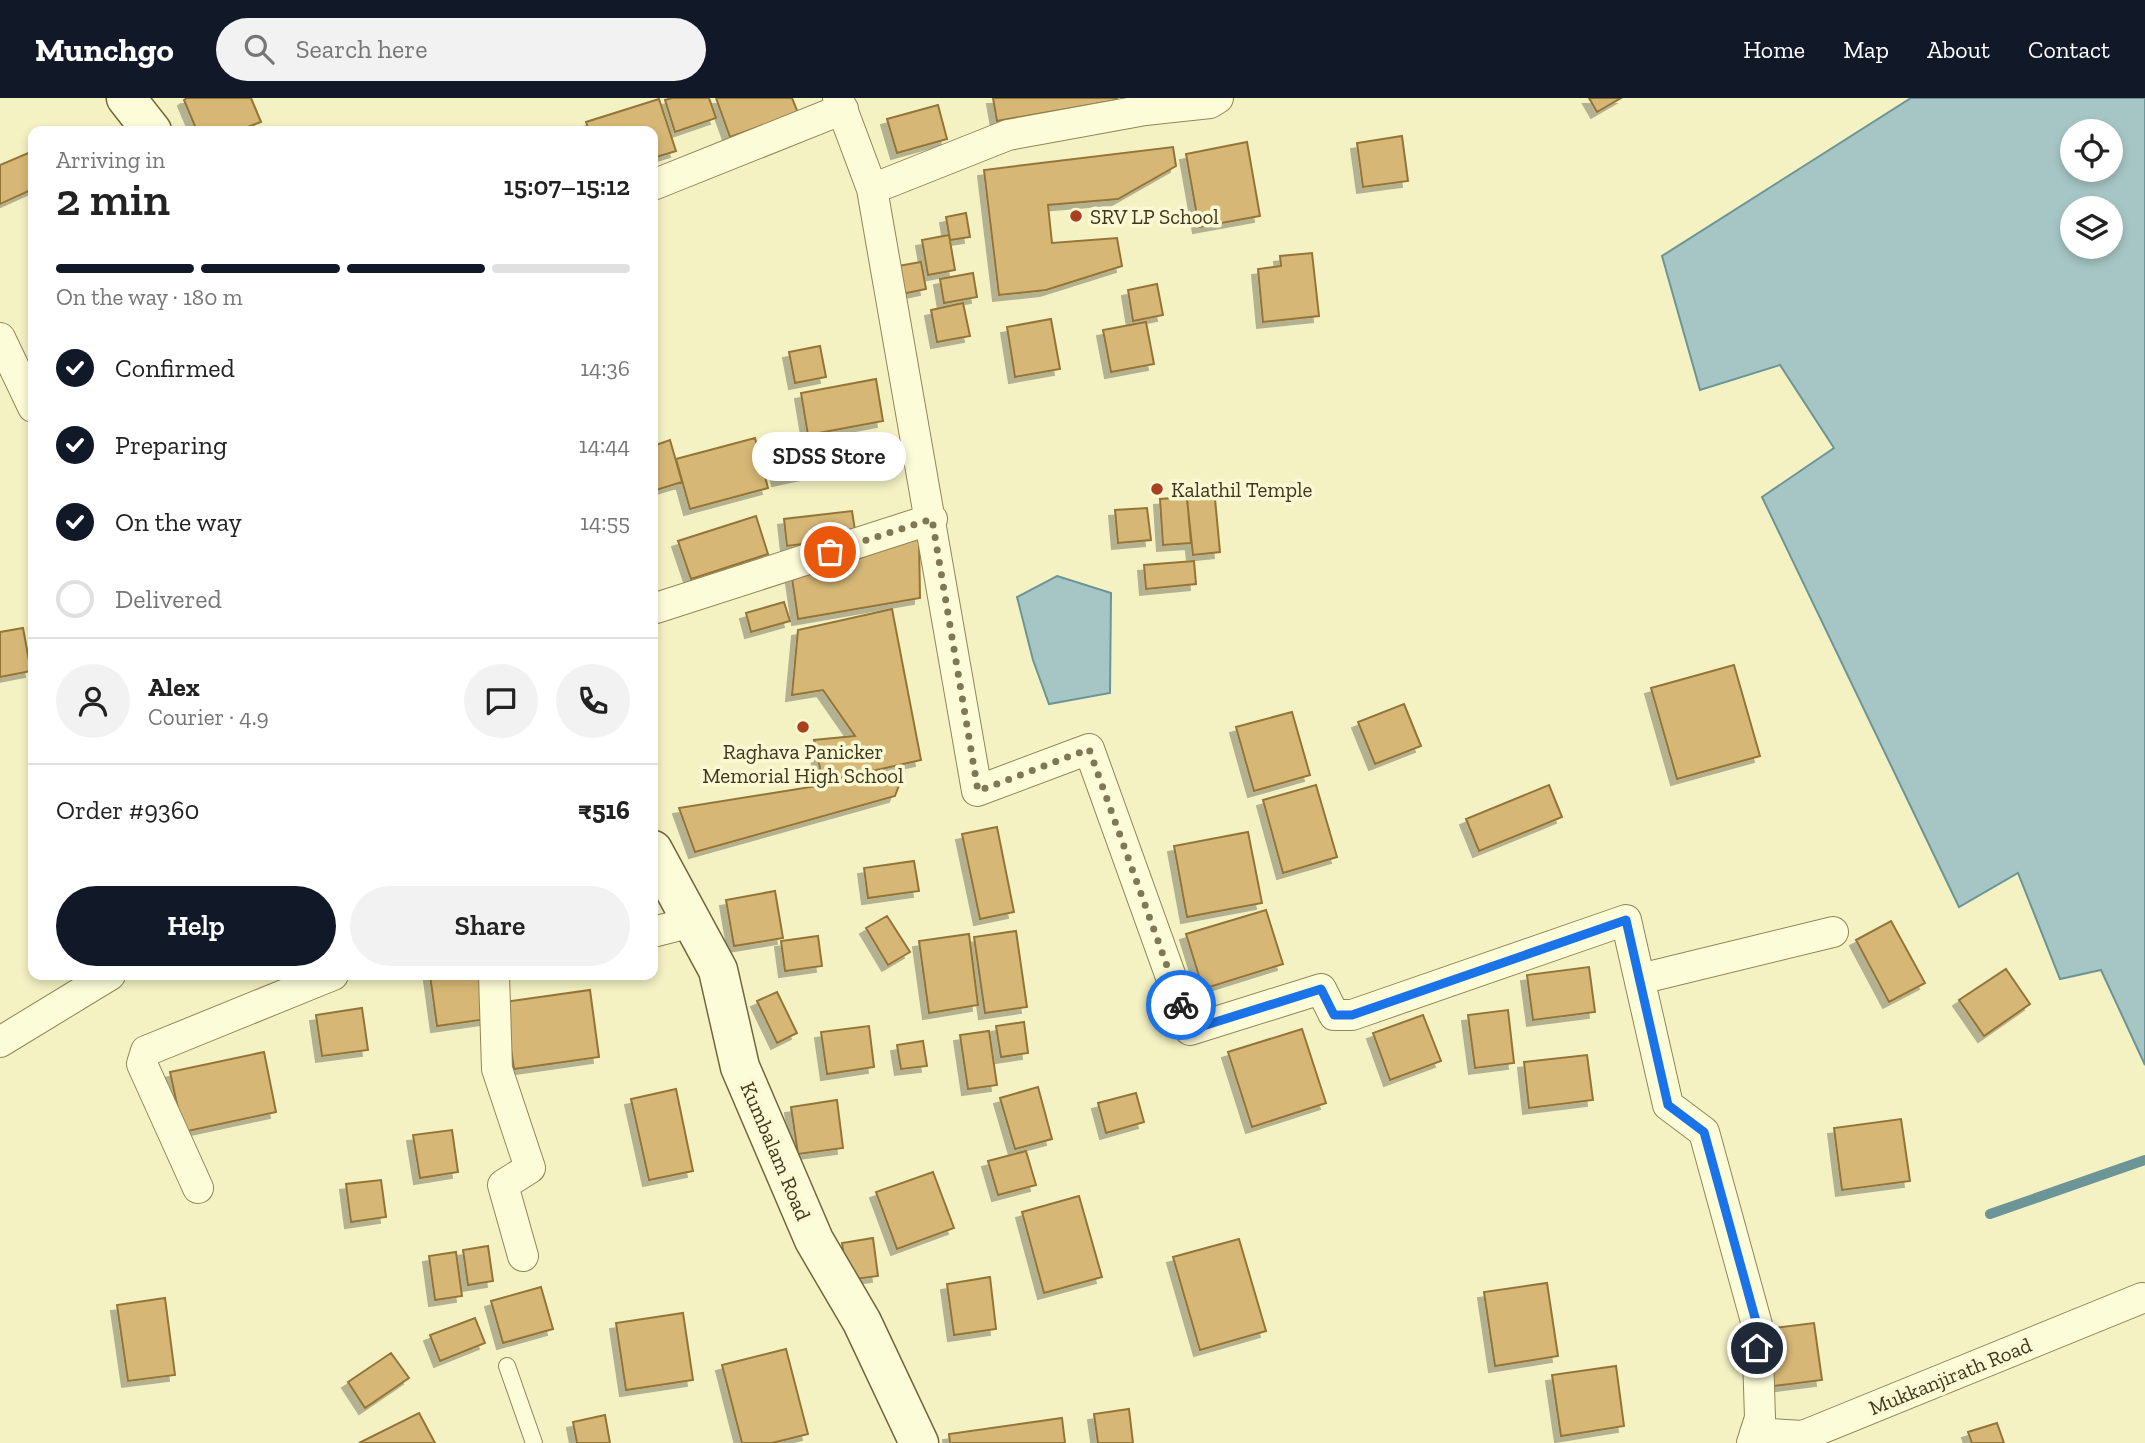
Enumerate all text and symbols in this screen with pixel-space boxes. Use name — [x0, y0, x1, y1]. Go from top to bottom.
search box — [216, 18, 706, 81]
text: Munchgo — [35, 30, 174, 69]
icon: search — [240, 30, 278, 68]
text: Search here — [296, 33, 427, 65]
text: Home — [1743, 35, 1805, 64]
text: Map — [1843, 35, 1889, 64]
text: About — [1927, 35, 1990, 64]
text: Contact — [2028, 35, 2110, 64]
map controls — [2060, 119, 2123, 259]
button: locate — [2060, 119, 2123, 182]
text: Arriving in — [56, 146, 165, 174]
text: 15:07–15:12 — [503, 170, 630, 202]
text: 2 min — [56, 172, 170, 227]
button: layers — [2060, 196, 2123, 259]
place label: SRV LP School — [1090, 204, 1219, 229]
marker: SRV LP School — [1068, 208, 1084, 224]
text: On the way · 180 m — [56, 283, 243, 311]
icon: check — [56, 349, 94, 387]
text: Confirmed — [115, 352, 235, 384]
text: 14:36 — [580, 354, 630, 382]
icon: check — [56, 426, 94, 464]
text: Preparing — [115, 429, 227, 461]
text: 14:44 — [579, 431, 630, 459]
callout: SDSS Store — [753, 433, 907, 482]
text: SDSS Store — [773, 442, 886, 470]
place label: Kalathil Temple — [1171, 477, 1313, 502]
marker: Kalathil Temple — [1149, 481, 1165, 497]
icon: check — [56, 503, 94, 541]
text: On the way — [115, 506, 242, 538]
text: 14:55 — [580, 508, 630, 536]
pin — [800, 522, 860, 582]
icon: bag — [811, 533, 849, 571]
text: Delivered — [115, 583, 222, 615]
button: person — [56, 664, 130, 738]
button: chat — [464, 664, 538, 738]
button: phone — [556, 664, 630, 738]
text: Alex — [148, 671, 200, 703]
text: Courier · 4.9 — [148, 703, 269, 731]
marker: Raghava Panicker Memorial High School — [795, 719, 811, 735]
place label: Raghava Panicker Memorial High School — [702, 739, 904, 788]
text: Order #9360 — [56, 794, 199, 826]
text: ₹516 — [578, 794, 630, 826]
button: Help — [56, 886, 336, 966]
button: Share — [350, 886, 630, 966]
courier — [1146, 970, 1216, 1040]
icon: bike — [1162, 986, 1200, 1024]
street label: Kumbalam Road — [736, 1078, 817, 1225]
pin — [1727, 1318, 1787, 1378]
icon: home — [1738, 1329, 1776, 1367]
street label: Mukkanjirath Road — [1865, 1332, 2036, 1421]

